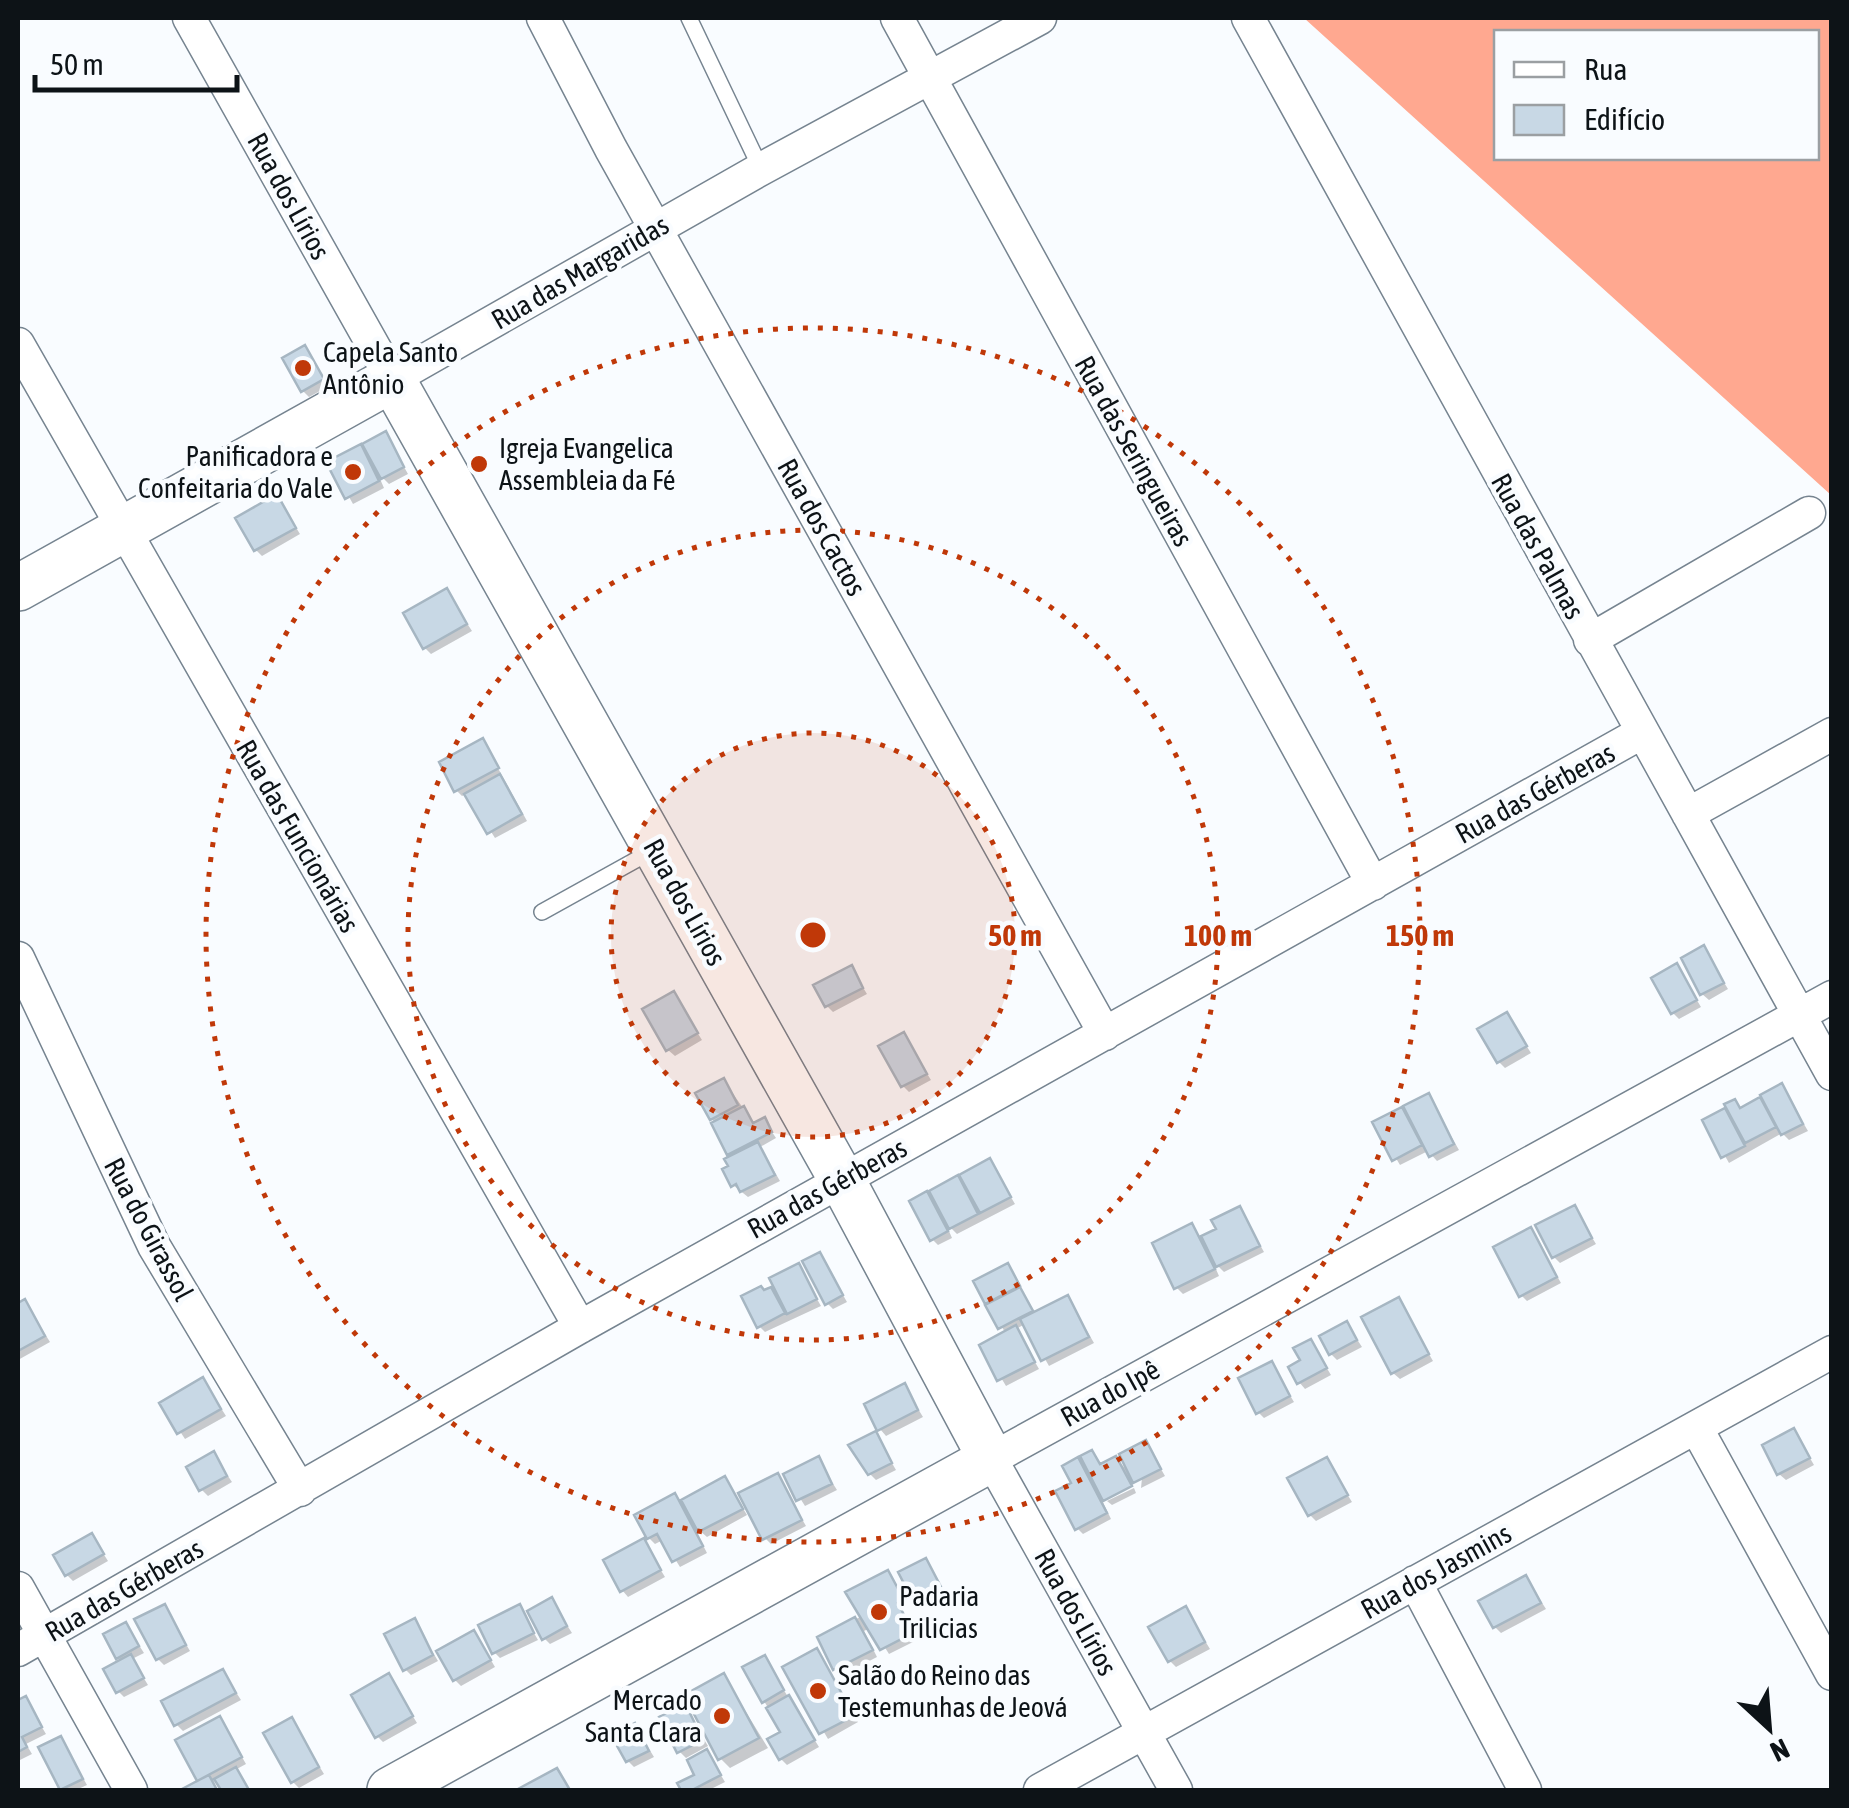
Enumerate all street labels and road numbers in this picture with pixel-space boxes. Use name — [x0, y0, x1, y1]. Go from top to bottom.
street label: Rua dos Lírios — [241, 127, 337, 265]
street label: Rua das Margaridas — [486, 208, 674, 336]
street label: Rua das Seringueiras — [1069, 350, 1199, 552]
street label: Rua dos Cactos — [771, 453, 873, 601]
street label: Rua das Palmas — [1485, 468, 1591, 624]
street label: Rua das Funcionárias — [230, 734, 366, 938]
street label: Rua das Gérberas — [1450, 736, 1620, 850]
street label: Rua dos Lírios — [637, 833, 733, 971]
street label: Rua das Gérberas — [742, 1131, 912, 1245]
street label: Rua do Girassol — [98, 1152, 200, 1306]
street label: Rua do Ipê — [1055, 1353, 1165, 1433]
street label: Rua dos Jasmins — [1355, 1517, 1517, 1625]
street label: Rua das Gérberas — [39, 1532, 209, 1648]
street label: Rua dos Lírios — [1028, 1543, 1124, 1681]

